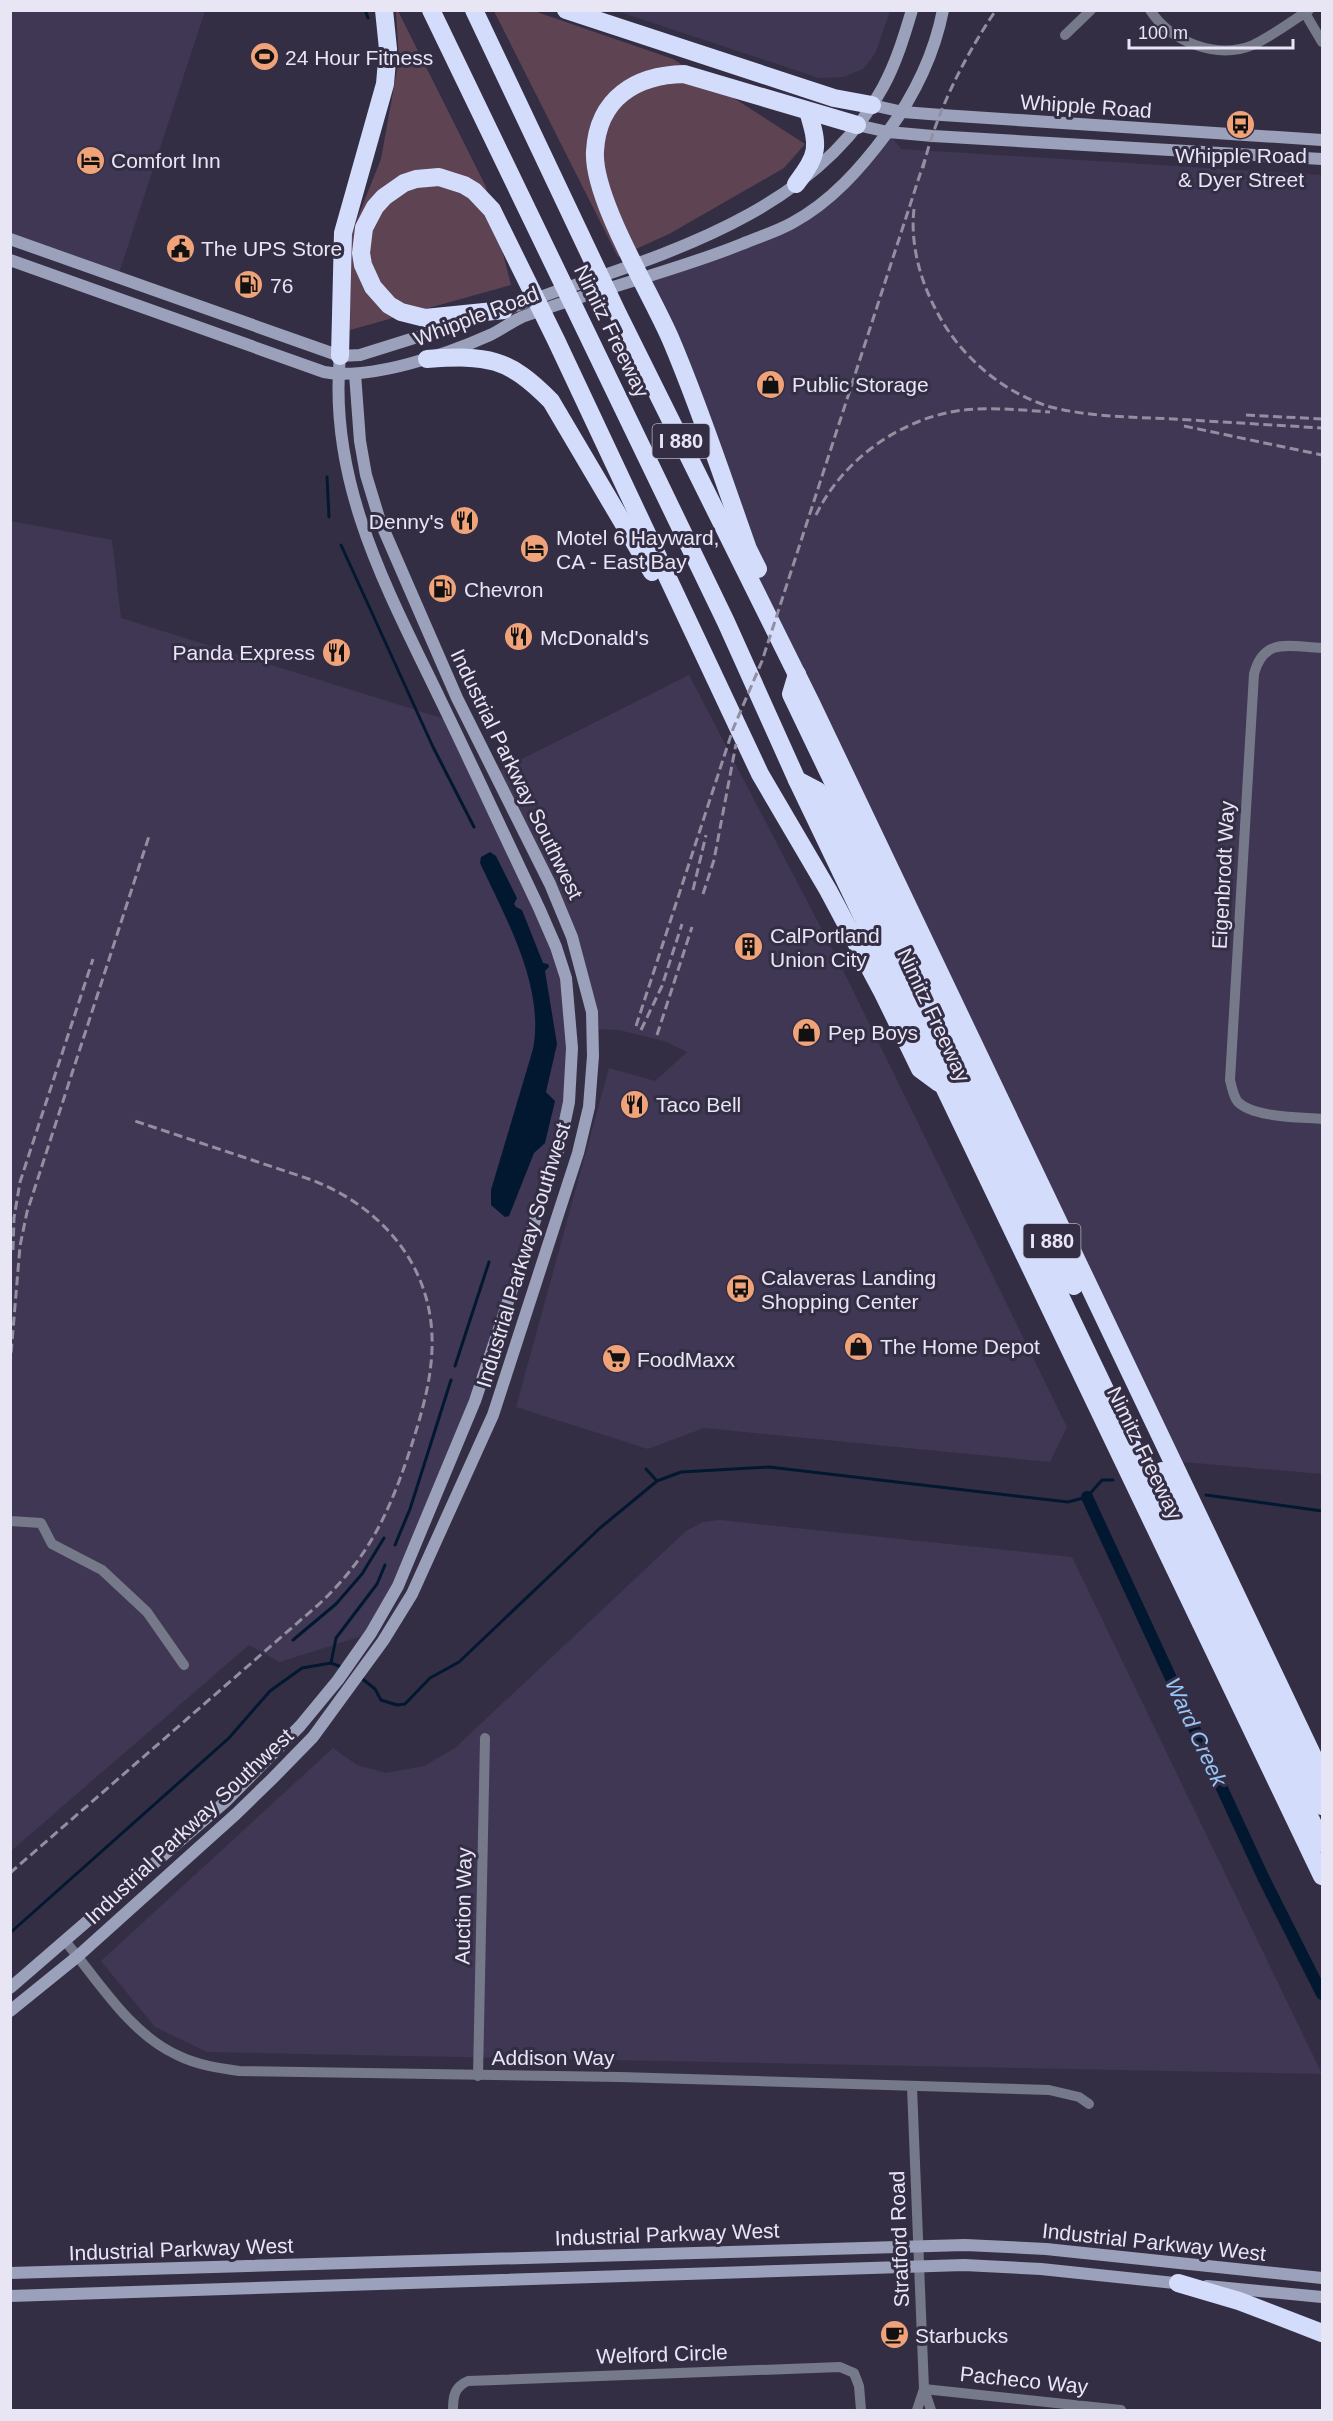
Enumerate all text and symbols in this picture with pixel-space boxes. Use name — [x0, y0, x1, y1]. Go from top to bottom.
scale bar — [1129, 12, 1292, 50]
text: 100 m — [1138, 23, 1188, 43]
sports icon: 24 Hour Fitness — [248, 41, 280, 73]
place label: 24 Hour Fitness — [285, 46, 433, 69]
street label: Whipple Road — [1019, 90, 1153, 122]
bus stop icon: Whipple Road & Dyer Street — [1225, 108, 1257, 140]
hotel icon: Comfort Inn — [74, 144, 106, 176]
place label: Whipple Road & Dyer Street — [1175, 144, 1307, 191]
place label: Comfort Inn — [111, 149, 221, 172]
public building icon: The UPS Store — [164, 232, 196, 264]
place label: The UPS Store — [201, 237, 342, 260]
street label: Nimitz Freeway — [570, 261, 654, 402]
fuel station icon: 76 — [233, 269, 265, 301]
place label: 76 — [270, 274, 293, 297]
street label: Whipple Road — [410, 282, 542, 350]
shop icon: Public Storage — [755, 368, 787, 400]
place label: Public Storage — [792, 373, 929, 396]
road number: I 880 — [652, 424, 710, 458]
restaurant icon: Denny's — [449, 505, 481, 537]
place label: Denny's — [369, 510, 444, 533]
place label: Motel 6 Hayward, CA - East Bay — [556, 526, 719, 573]
hotel icon: Motel 6 Hayward, CA - East Bay — [519, 533, 551, 565]
fuel station icon: Chevron — [427, 573, 459, 605]
place label: Chevron — [464, 578, 543, 601]
restaurant icon: McDonald's — [503, 621, 535, 653]
place label: McDonald's — [540, 626, 649, 649]
restaurant icon: Panda Express — [320, 636, 352, 668]
place label: Panda Express — [173, 641, 315, 664]
street label: Industrial Parkway Southwest — [446, 645, 588, 903]
street label: Eigenbrodt Way — [1208, 800, 1238, 950]
place label: CalPortland Union City — [770, 924, 880, 971]
building icon: CalPortland Union City — [733, 931, 765, 963]
street label: Nimitz Freeway — [893, 945, 975, 1086]
shop icon: Pep Boys — [791, 1016, 823, 1048]
place label: Pep Boys — [828, 1021, 918, 1044]
restaurant icon: Taco Bell — [619, 1088, 651, 1120]
place label: Taco Bell — [656, 1093, 741, 1116]
street label: Industrial Parkway Southwest — [472, 1120, 574, 1390]
road number: I 880 — [1024, 1224, 1080, 1258]
place label: Calaveras Landing Shopping Center — [761, 1266, 936, 1313]
bus stop icon: Calaveras Landing Shopping Center — [724, 1273, 756, 1305]
shop icon: The Home Depot — [843, 1330, 875, 1362]
place label: The Home Depot — [880, 1335, 1040, 1358]
supermarket icon: FoodMaxx — [600, 1343, 632, 1375]
place label: FoodMaxx — [637, 1348, 736, 1371]
street label: Nimitz Freeway — [1103, 1383, 1187, 1524]
water label: Ward Creek — [1160, 1674, 1232, 1791]
street label: Industrial Parkway Southwest — [80, 1724, 298, 1928]
street label: Auction Way — [450, 1847, 476, 1965]
street label: Addison Way — [492, 2046, 615, 2069]
street label: Stratford Road — [885, 2170, 913, 2308]
street label: Industrial Parkway West — [554, 2219, 780, 2249]
street label: Industrial Parkway West — [1041, 2219, 1267, 2265]
street label: Industrial Parkway West — [68, 2234, 294, 2264]
cafe icon: Starbucks — [878, 2319, 910, 2351]
place label: Starbucks — [915, 2324, 1008, 2347]
street label: Welford Circle — [596, 2340, 728, 2368]
street label: Pacheco Way — [959, 2362, 1090, 2398]

